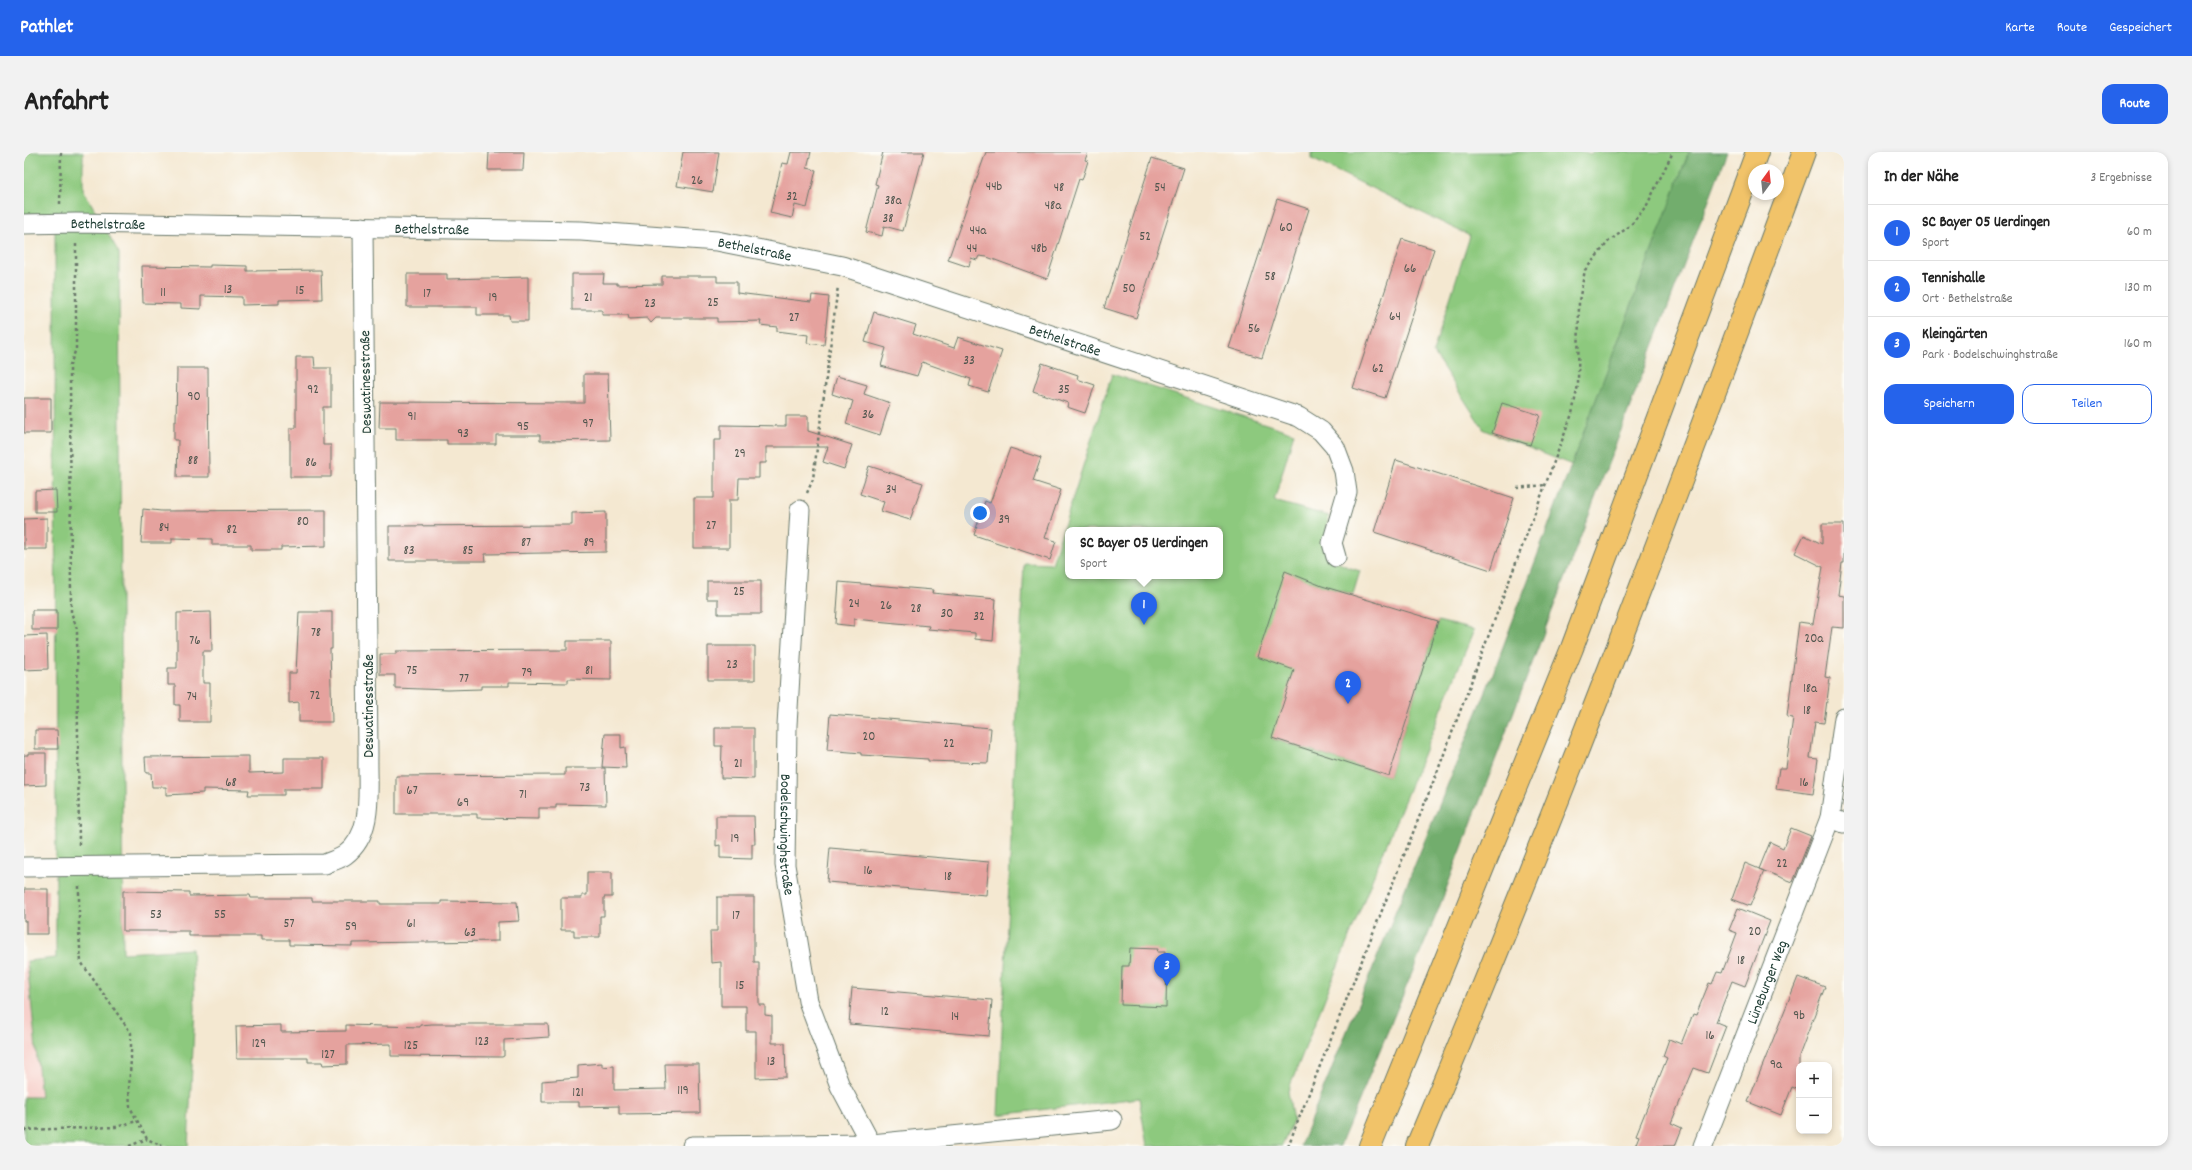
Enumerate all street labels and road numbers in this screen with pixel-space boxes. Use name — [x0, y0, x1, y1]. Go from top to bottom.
street label: Bethelstraße — [71, 214, 146, 237]
street label: Bethelstraße — [394, 219, 470, 242]
street label: Bethelstraße — [716, 232, 794, 269]
street label: Bethelstraße — [1026, 320, 1104, 364]
street label: Deswatinesstraße — [355, 330, 379, 434]
street label: Deswatinesstraße — [359, 654, 381, 758]
street label: Bodelschwinghstraße — [772, 774, 799, 897]
street label: Lüneburger Weg — [1742, 937, 1795, 1028]

